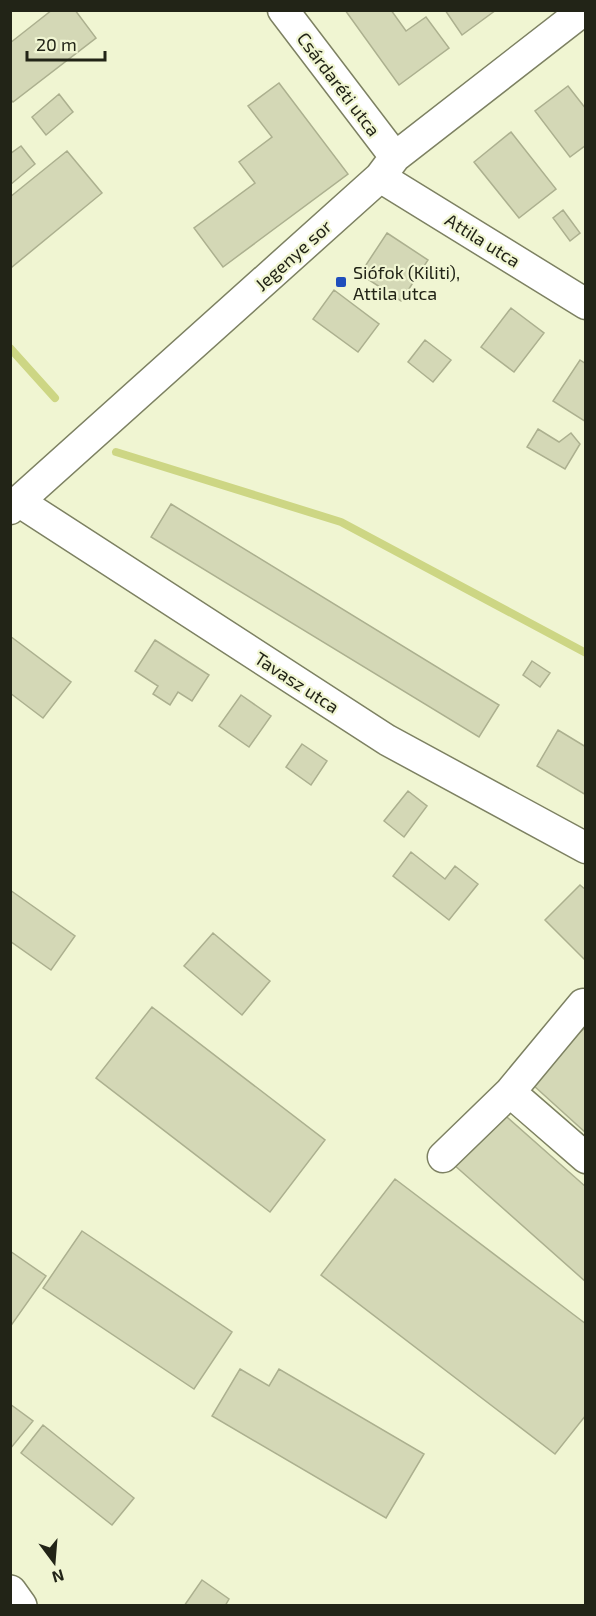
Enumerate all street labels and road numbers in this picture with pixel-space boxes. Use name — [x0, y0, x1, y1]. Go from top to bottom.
street label: Csárdaréti utca — [293, 28, 385, 140]
street label: Attila utca — [441, 208, 525, 272]
street label: Jegenye sor — [250, 215, 336, 295]
street label: Tavasz utca — [251, 647, 343, 717]

